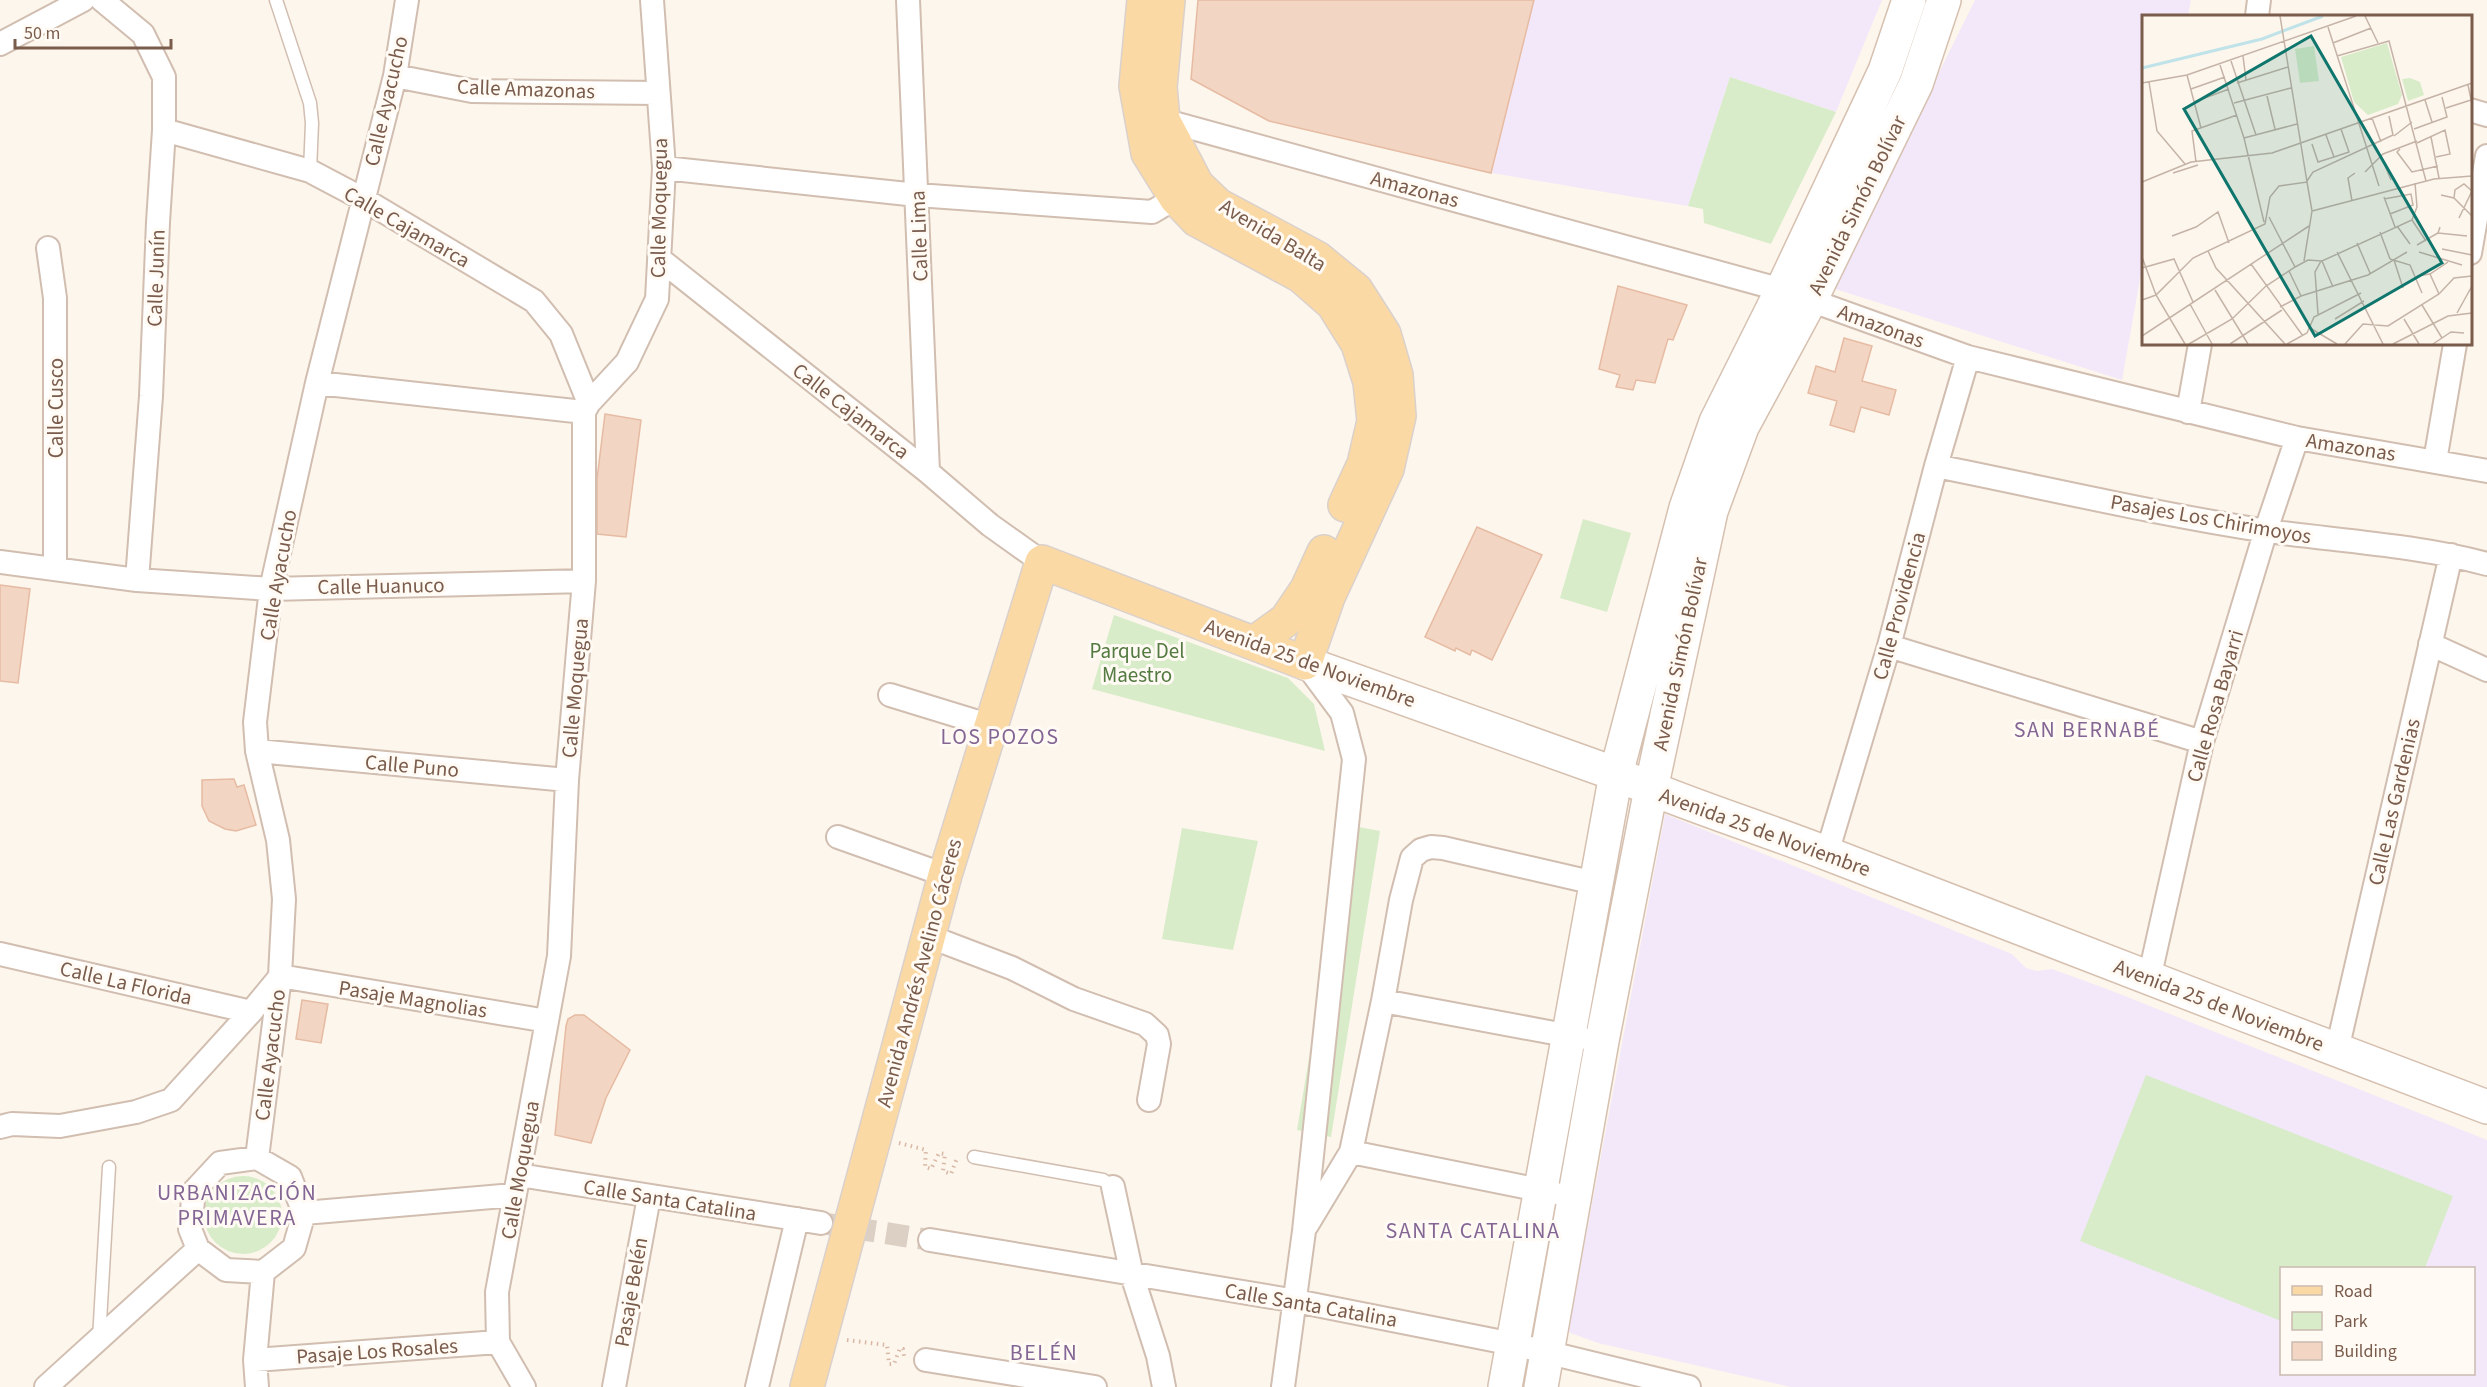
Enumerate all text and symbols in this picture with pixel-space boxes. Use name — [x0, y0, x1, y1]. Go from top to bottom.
scale bar — [15, 12, 171, 50]
inset map — [2142, 15, 2472, 345]
text: 50 m — [24, 21, 60, 46]
street label: Calle Ayacucho — [356, 33, 416, 169]
street label: Calle Amazonas — [456, 72, 596, 106]
street label: Avenida Simón Bolívar — [1800, 109, 1914, 300]
street label: Calle Moquegua — [643, 138, 675, 278]
street label: Amazonas — [1367, 163, 1463, 215]
street label: Calle Cajamarca — [338, 179, 476, 275]
street label: Calle Lima — [902, 190, 936, 282]
street label: Avenida Balta — [1214, 191, 1332, 279]
street label: Calle Junín — [139, 229, 173, 327]
street label: Amazonas — [1833, 296, 1929, 356]
street label: Calle Cajamarca — [786, 356, 916, 466]
street label: Calle Cusco — [41, 358, 71, 458]
street label: Amazonas — [2304, 425, 2398, 469]
street label: Pasajes Los Chirimoyos — [2108, 487, 2314, 551]
street label: Calle Ayacucho — [252, 507, 304, 643]
street label: Calle Providencia — [1865, 529, 1933, 683]
street label: Avenida Simón Bolívar — [1645, 554, 1715, 753]
street label: Calle Huanuco — [317, 570, 445, 602]
street label: Avenida 25 de Noviembre — [1200, 611, 1420, 715]
street label: Calle Moquegua — [554, 617, 596, 759]
street label: Calle Rosa Bayarri — [2179, 626, 2251, 786]
park label: Parque Del Maestro — [1089, 636, 1185, 690]
district label: SAN BERNABÉ — [2014, 714, 2160, 746]
street label: Calle Las Gardenias — [2360, 715, 2428, 888]
district label: LOS POZOS — [941, 721, 1059, 753]
street label: Calle Puno — [364, 747, 460, 785]
street label: Avenida 25 de Noviembre — [1655, 780, 1875, 884]
street label: Avenida Andrés Avelino Cáceres — [869, 835, 969, 1111]
street label: Avenida 25 de Noviembre — [2110, 951, 2328, 1059]
street label: Calle La Florida — [57, 953, 195, 1013]
street label: Pasaje Magnolias — [337, 972, 490, 1026]
street label: Calle Ayacucho — [247, 987, 293, 1123]
street label: Calle Moquegua — [493, 1098, 547, 1242]
street label: Calle Santa Catalina — [581, 1172, 759, 1228]
district label: URBANIZACIÓN PRIMAVERA — [157, 1177, 317, 1234]
district label: SANTA CATALINA — [1385, 1215, 1561, 1247]
street label: Pasaje Belén — [607, 1235, 655, 1349]
legend — [2280, 1267, 2475, 1375]
street label: Calle Santa Catalina — [1222, 1275, 1400, 1335]
text: Road — [2334, 1279, 2373, 1304]
text: Park — [2334, 1309, 2368, 1334]
street label: Pasaje Los Rosales — [295, 1330, 459, 1372]
district label: BELÉN — [1010, 1337, 1078, 1369]
text: Building — [2334, 1339, 2397, 1364]

